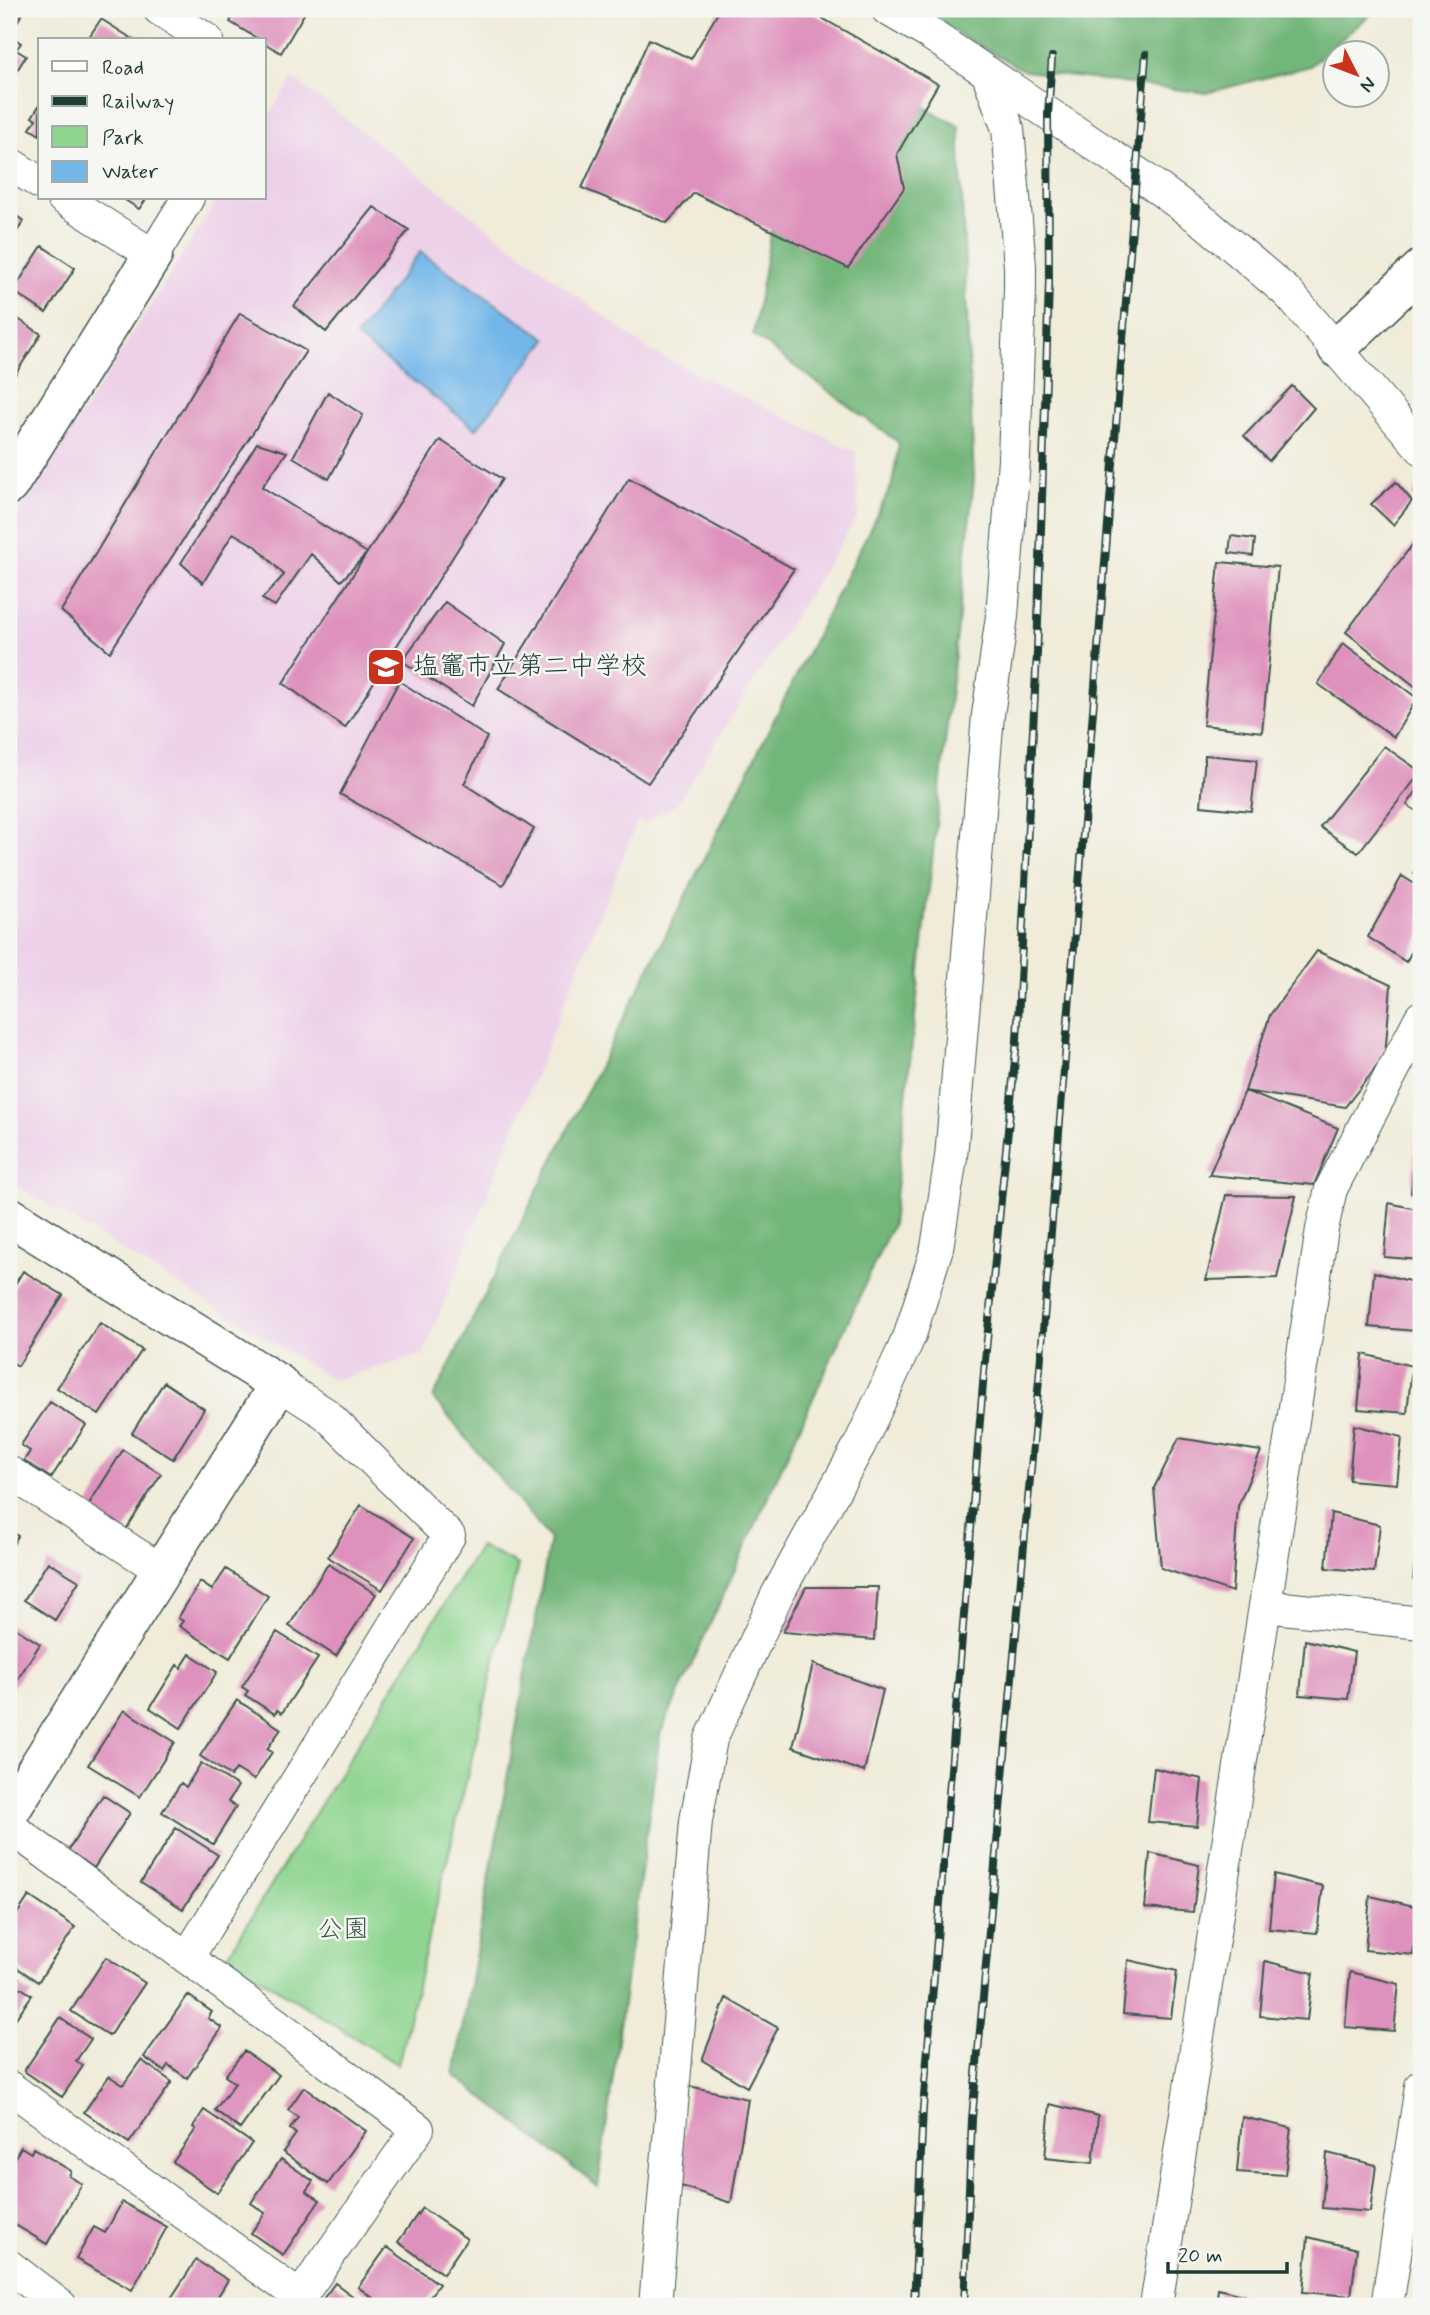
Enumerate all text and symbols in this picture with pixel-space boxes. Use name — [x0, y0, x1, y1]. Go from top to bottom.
legend — [38, 38, 266, 200]
north arrow — [1322, 38, 1392, 108]
text: Road — [102, 54, 144, 82]
text: N — [1354, 71, 1381, 97]
text: Railway — [102, 88, 174, 116]
text: Park — [102, 124, 144, 152]
text: Water — [102, 158, 158, 186]
school or university icon: 塩竈市立第二中学校 — [365, 646, 407, 688]
place label: 塩竈市立第二中学校 — [413, 650, 647, 684]
park label: 公園 — [317, 1913, 369, 1947]
scale bar — [1168, 2231, 1286, 2275]
text: 20 m — [1178, 2242, 1223, 2270]

